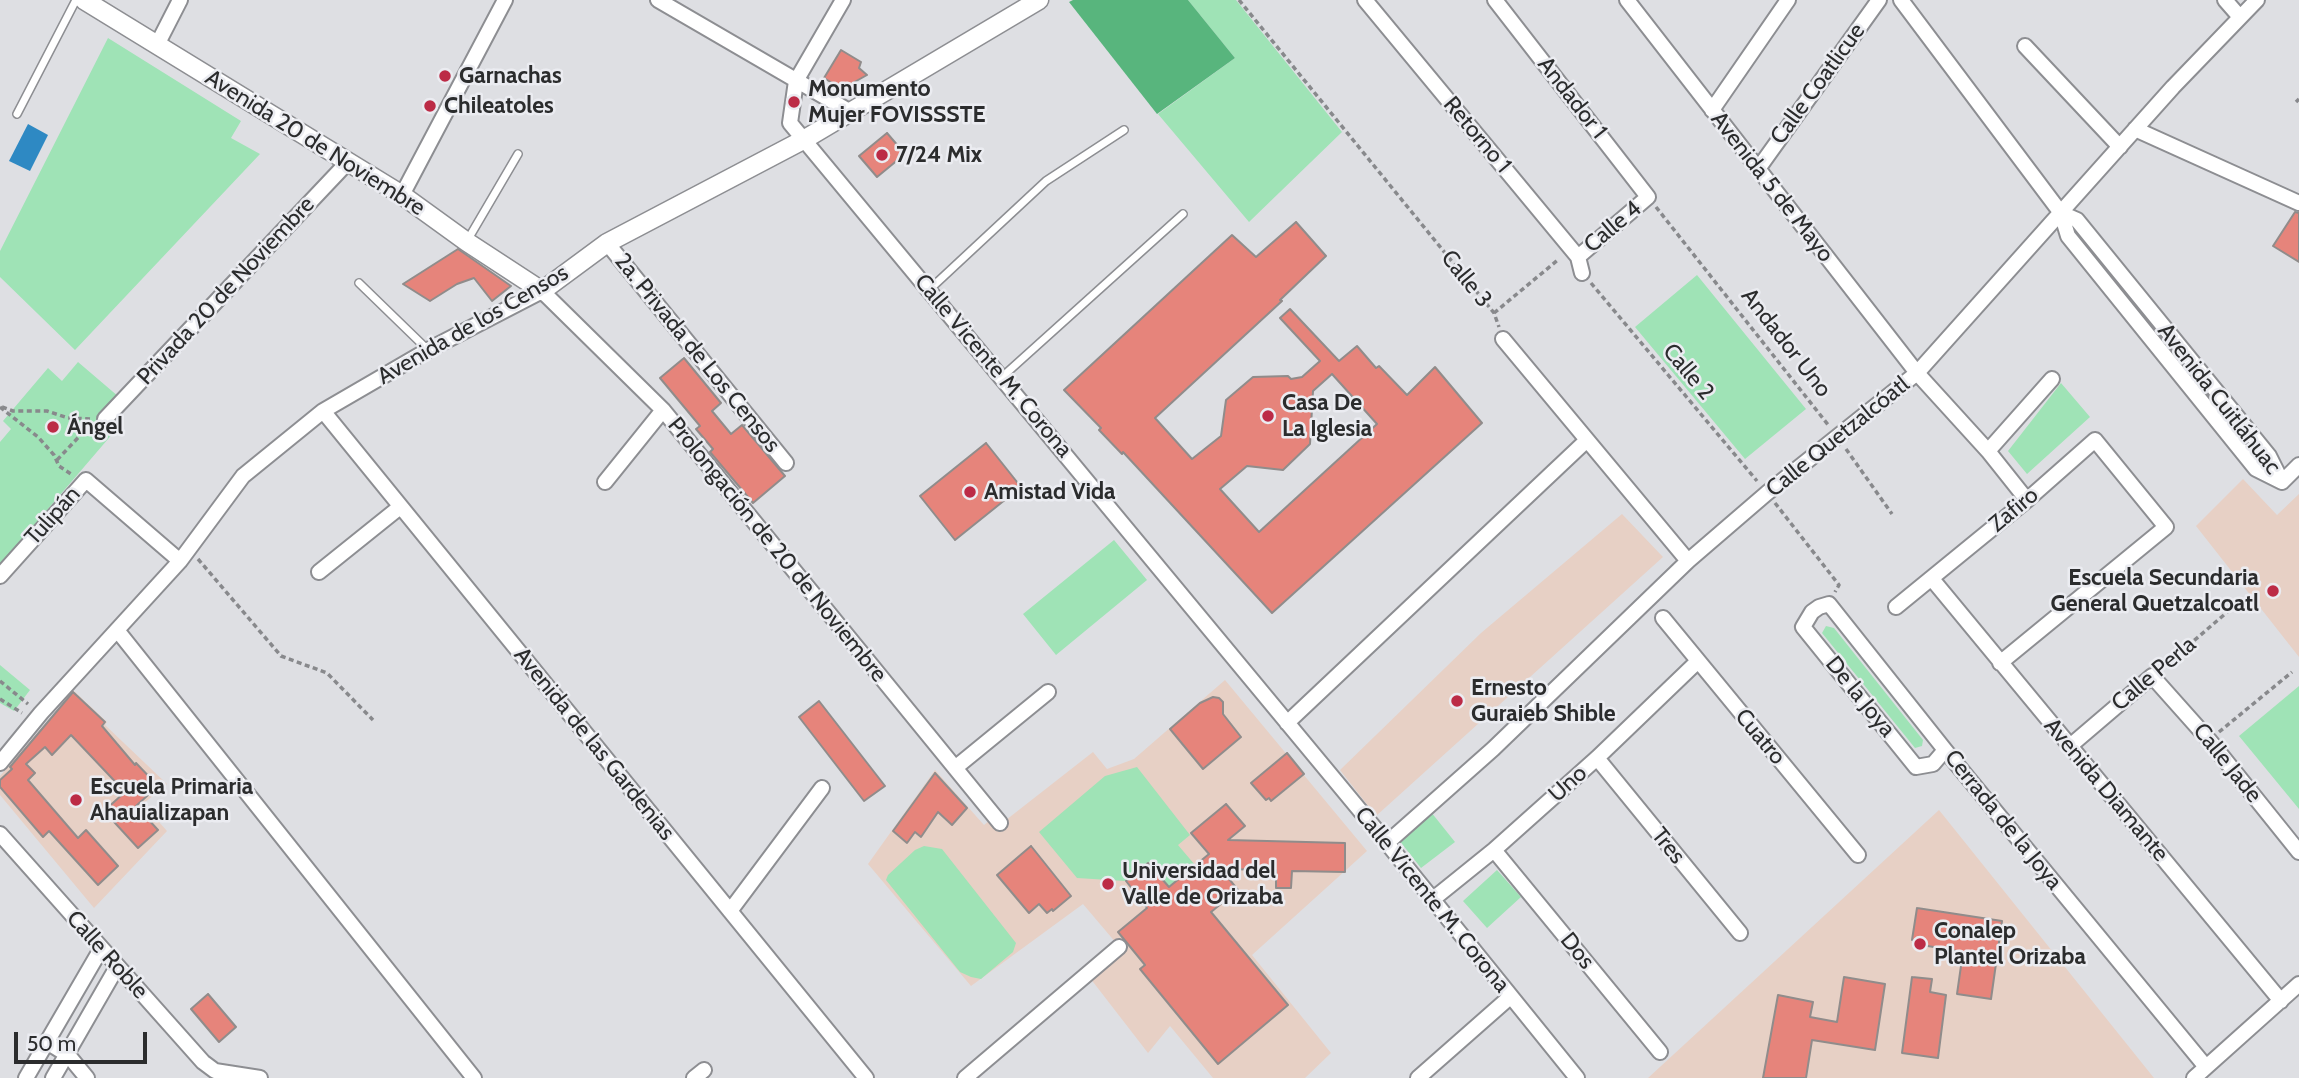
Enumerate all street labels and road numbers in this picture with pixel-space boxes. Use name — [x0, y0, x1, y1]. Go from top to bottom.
street label: Calle Coatlicue — [1765, 18, 1871, 150]
street label: Andador 1 — [1532, 52, 1612, 144]
street label: Avenida 20 de Noviembre — [200, 64, 430, 222]
street label: Retorno 1 — [1437, 91, 1517, 179]
street label: Avenida 5 de Mayo — [1705, 106, 1839, 268]
street label: Privada 20 de Noviembre — [132, 191, 320, 391]
street label: Calle 4 — [1579, 195, 1647, 259]
street label: Calle 3 — [1435, 245, 1497, 313]
street label: 2a. Privada de Los Censos — [608, 248, 786, 458]
street label: Avenida de los Censos — [373, 259, 573, 391]
street label: Calle Vicente M. Corona — [908, 269, 1078, 463]
street label: Andador Uno — [1735, 283, 1837, 403]
street label: Avenida Cuitláhuac — [2152, 318, 2286, 480]
street label: Calle 2 — [1657, 338, 1719, 406]
street label: Calle Quetzalcóatl — [1761, 371, 1915, 503]
street label: Prolongación de 20 de Noviembre — [662, 412, 892, 688]
street label: Tulipán — [20, 481, 86, 551]
street label: Zafiro — [1984, 482, 2044, 538]
street label: Calle Perla — [2106, 631, 2202, 717]
street label: Avenida de las Gardenias — [508, 642, 680, 846]
street label: De la Joya — [1819, 651, 1901, 743]
street label: Cuatro — [1729, 704, 1791, 770]
street label: Avenida Diamante — [2038, 713, 2174, 867]
street label: Calle Jade — [2187, 718, 2267, 808]
street label: Cerrada de la Joya — [1938, 745, 2068, 895]
street label: Uno — [1543, 760, 1593, 808]
street label: Calle Vicente M. Corona — [1349, 802, 1515, 998]
street label: Tres — [1645, 822, 1691, 870]
street label: Calle Roble — [60, 905, 154, 1005]
street label: Dos — [1554, 927, 1600, 975]

